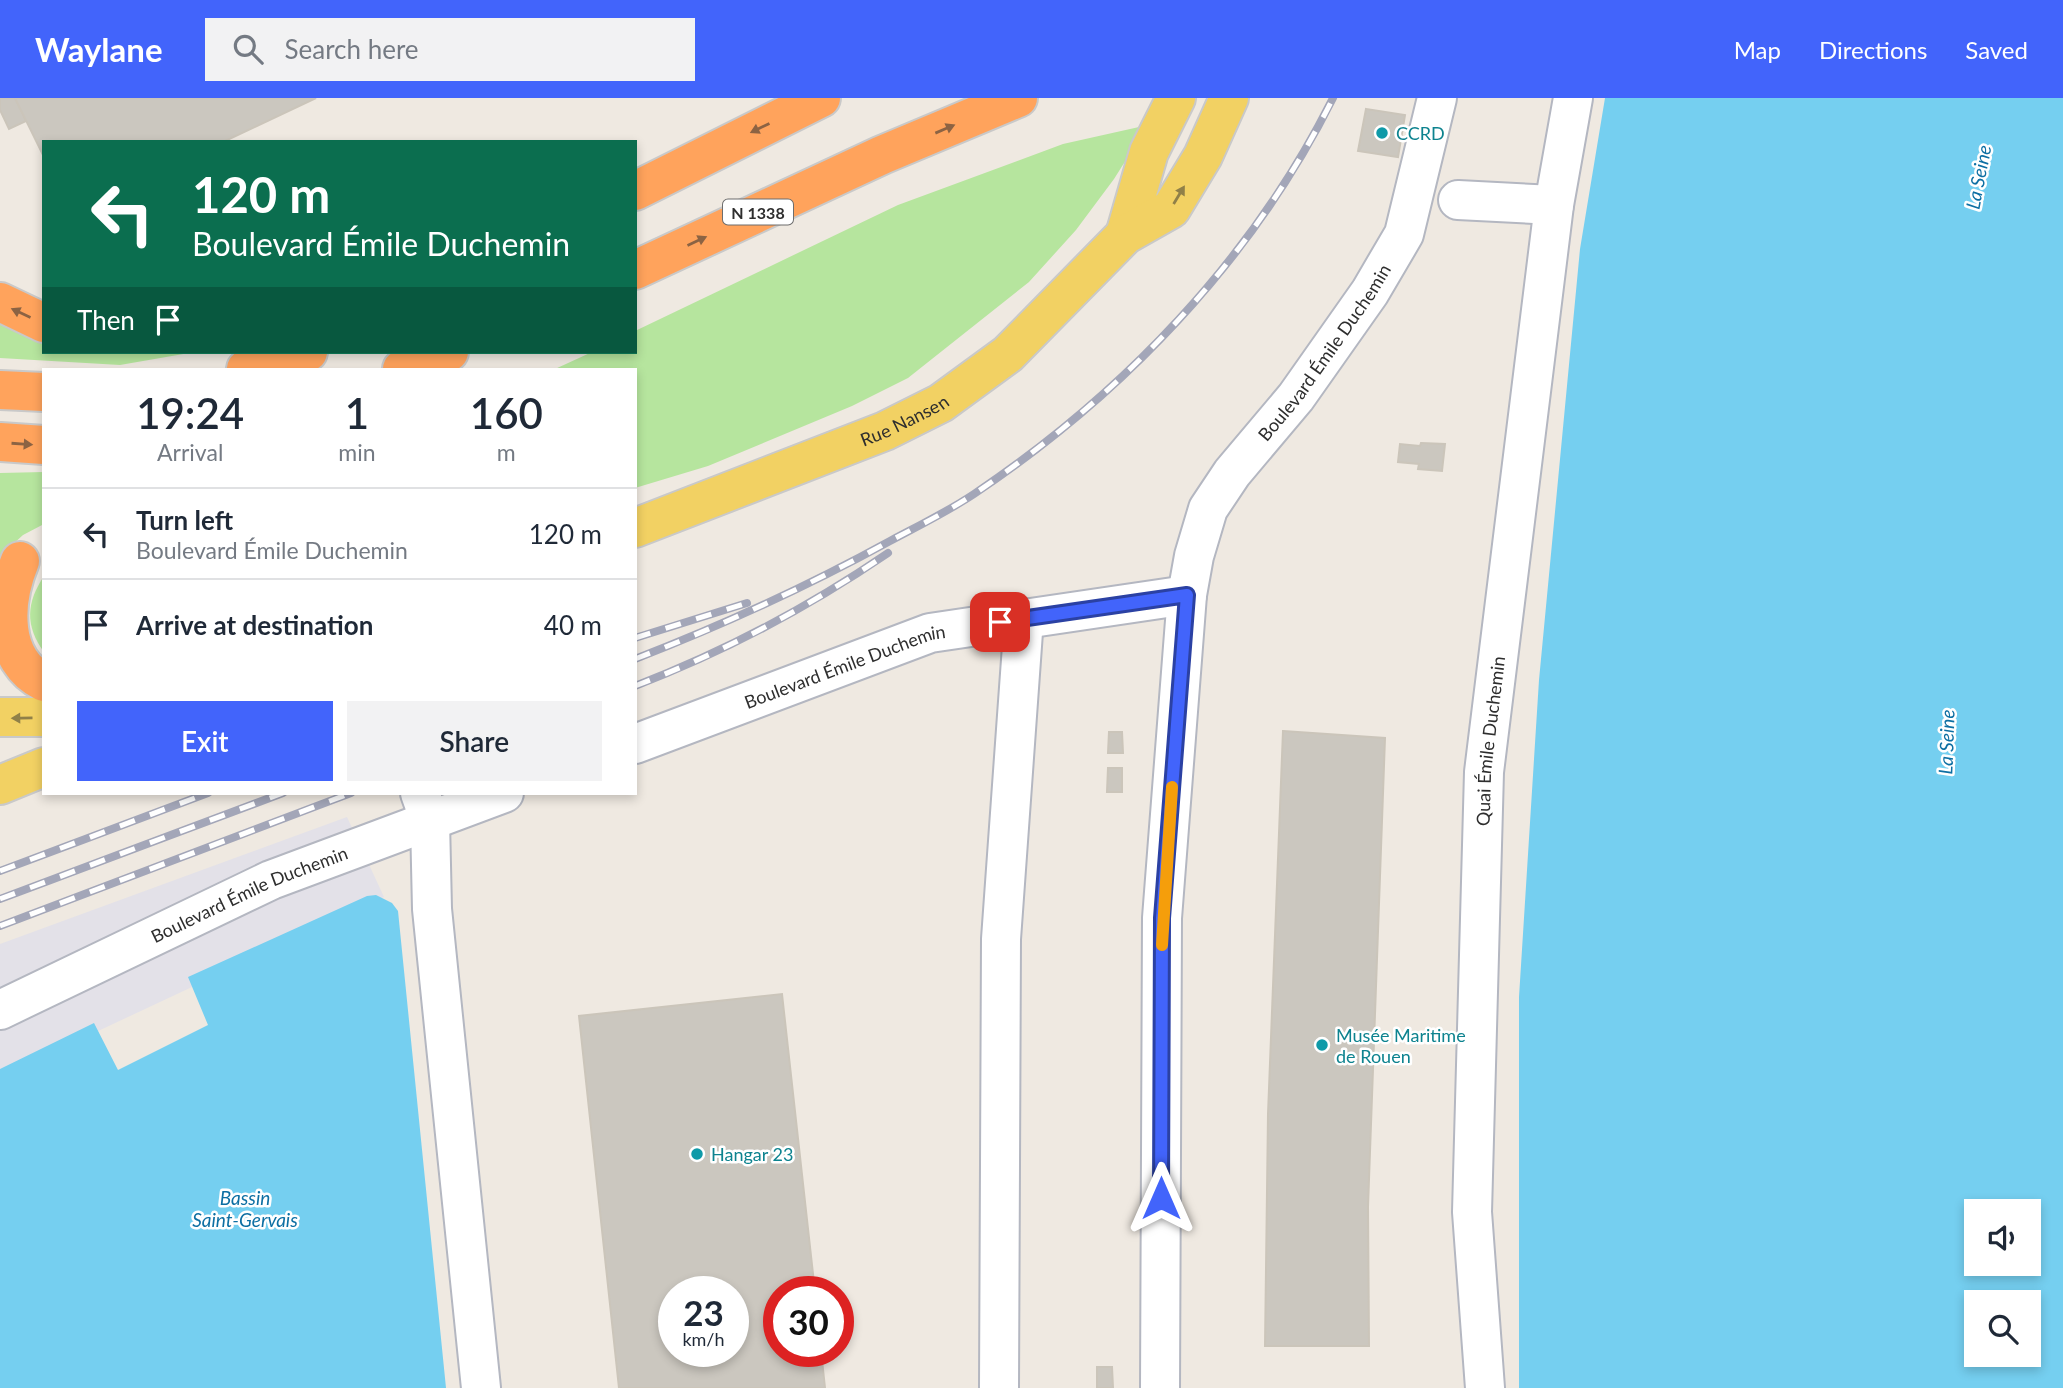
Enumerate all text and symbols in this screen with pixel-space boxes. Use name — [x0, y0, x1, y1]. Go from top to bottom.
search box — [205, 18, 695, 81]
text: Waylane — [35, 29, 163, 69]
icon: search — [229, 30, 267, 68]
text: Search here — [285, 33, 419, 65]
text: Map — [1734, 35, 1781, 64]
text: Directions — [1819, 35, 1927, 64]
text: Saved — [1965, 35, 2028, 64]
place label: CCRD — [1396, 122, 1445, 144]
one-way arrow — [750, 123, 770, 134]
one-way arrow — [934, 123, 955, 134]
marker: CCRD — [1374, 125, 1390, 141]
water label: La Seine — [1961, 143, 1995, 211]
text: 120 m — [192, 165, 330, 223]
icon: left — [77, 168, 168, 259]
one-way arrow — [1173, 186, 1185, 205]
road number: N 1338 — [723, 200, 793, 224]
text: Boulevard Émile Duchemin — [192, 224, 570, 263]
one-way arrow — [687, 235, 707, 247]
street label: Boulevard Émile Duchemin — [1253, 260, 1395, 445]
icon: arrive — [149, 301, 187, 339]
text: Then — [77, 304, 135, 336]
one-way arrow — [11, 308, 31, 319]
text: 19:24 — [136, 388, 244, 438]
text: 1 — [345, 388, 369, 438]
text: 160 — [470, 388, 543, 438]
street label: Rue Nansen — [857, 390, 953, 451]
text: Arrival — [157, 438, 223, 466]
text: min — [338, 438, 376, 466]
text: m — [497, 438, 516, 466]
one-way arrow — [11, 439, 33, 450]
text: Turn left — [136, 504, 233, 536]
icon: left — [77, 515, 115, 553]
text: 120 m — [529, 518, 602, 550]
text: Boulevard Émile Duchemin — [136, 536, 408, 564]
pin — [970, 592, 1030, 652]
icon: arrive — [981, 603, 1019, 641]
icon: arrive — [77, 606, 115, 644]
text: Arrive at destination — [136, 609, 373, 641]
text: 40 m — [544, 609, 602, 641]
street label: Boulevard Émile Duchemin — [741, 620, 947, 713]
street label: Quai Émile Duchemin — [1472, 655, 1509, 826]
button: Exit — [77, 701, 333, 781]
button: Share — [347, 701, 602, 781]
water label: La Seine — [1933, 709, 1959, 775]
one-way arrow — [11, 712, 33, 724]
street label: Boulevard Émile Duchemin — [147, 841, 351, 947]
place label: Musée Maritime de Rouen — [1336, 1024, 1466, 1067]
marker: Musée Maritime de Rouen — [1314, 1037, 1330, 1053]
place label: Hangar 23 — [711, 1143, 793, 1165]
marker: Hangar 23 — [689, 1146, 705, 1162]
position arrow — [1124, 1161, 1198, 1235]
water label: Bassin Saint-Gervais — [192, 1186, 298, 1231]
map controls — [1964, 1199, 2041, 1367]
button: sound — [1964, 1199, 2041, 1276]
speed limit sign: 30 — [763, 1276, 854, 1367]
button: search — [1964, 1290, 2041, 1367]
text: 23 — [683, 1291, 724, 1333]
text: km/h — [682, 1328, 725, 1350]

